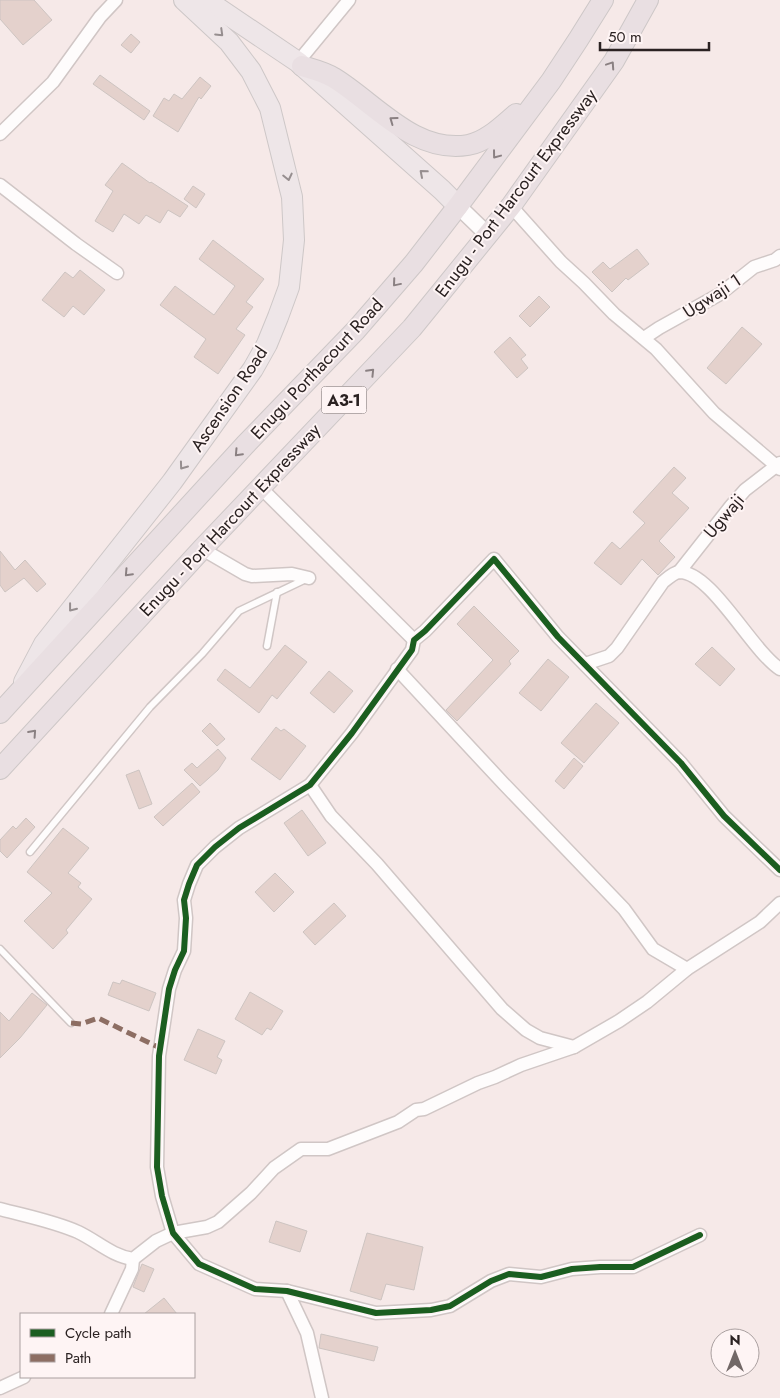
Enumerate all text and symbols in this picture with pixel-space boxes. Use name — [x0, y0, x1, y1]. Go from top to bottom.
scale bar — [600, 20, 709, 52]
text: 50 m — [608, 26, 642, 48]
one-way arrow — [214, 27, 223, 36]
one-way arrow — [605, 61, 614, 71]
street label: Enugu - Port Harcourt Expressway — [429, 83, 603, 303]
one-way arrow — [390, 118, 399, 126]
one-way arrow — [493, 149, 502, 159]
one-way arrow — [419, 169, 428, 178]
one-way arrow — [282, 173, 293, 182]
street label: Ugwaji 1 — [678, 267, 746, 325]
one-way arrow — [393, 278, 402, 287]
street label: Enugu Porthacourt Road — [245, 293, 389, 445]
street label: Ascension Road — [184, 341, 274, 457]
one-way arrow — [365, 368, 374, 377]
road number: A3-1 — [322, 386, 366, 414]
street label: Enugu - Port Harcourt Expressway — [133, 418, 327, 622]
one-way arrow — [235, 448, 244, 457]
one-way arrow — [180, 460, 189, 470]
street label: Ugwaji — [697, 488, 751, 544]
one-way arrow — [125, 567, 134, 576]
one-way arrow — [70, 602, 78, 611]
one-way arrow — [27, 730, 36, 739]
legend — [20, 1313, 195, 1378]
text: Cycle path — [65, 1322, 132, 1344]
north arrow — [710, 1328, 760, 1378]
text: N — [729, 1330, 741, 1350]
text: Path — [65, 1347, 91, 1369]

